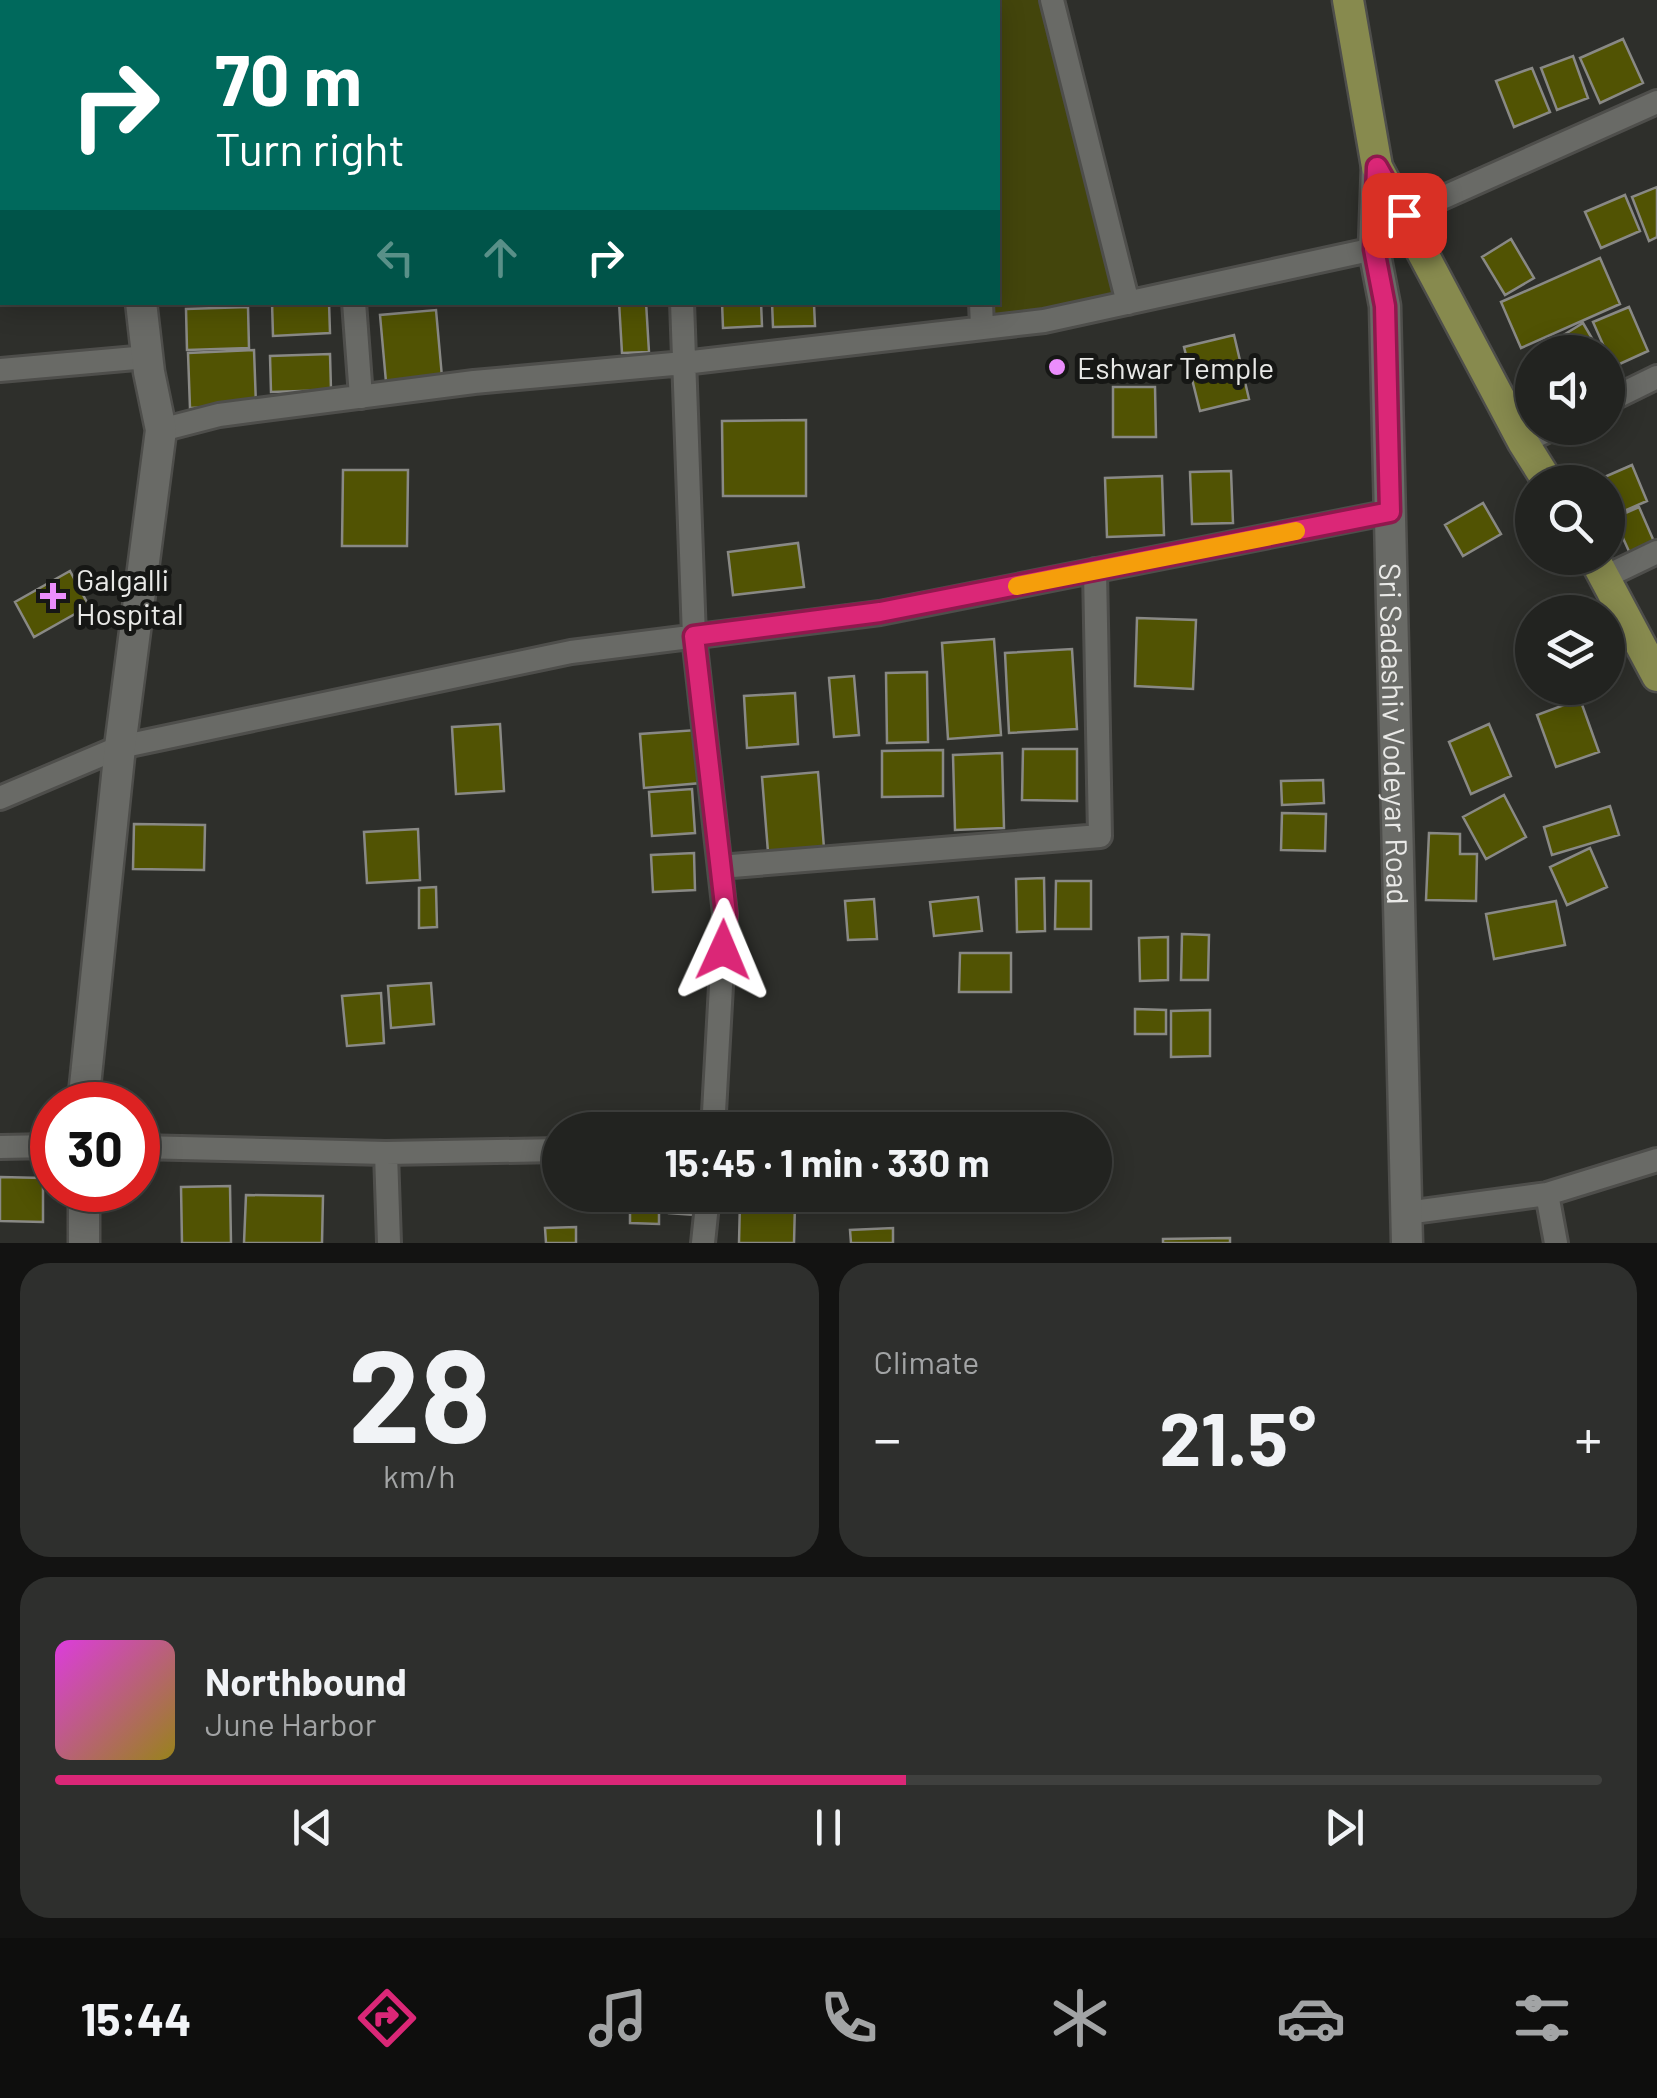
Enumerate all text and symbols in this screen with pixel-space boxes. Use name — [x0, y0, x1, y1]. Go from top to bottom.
text: 70 m — [215, 36, 362, 120]
icon: right — [50, 40, 180, 170]
text: Turn right — [215, 121, 405, 175]
pin — [1362, 173, 1447, 258]
icon: arrive — [1377, 188, 1432, 243]
icon: left — [368, 230, 423, 285]
icon: ahead — [473, 230, 528, 285]
icon: right — [578, 230, 633, 285]
map controls — [1515, 335, 1625, 705]
button: sound — [1515, 335, 1625, 445]
place label: Eshwar Temple — [1077, 349, 1274, 385]
marker: Eshwar Temple — [1046, 356, 1068, 378]
button: search — [1515, 465, 1625, 575]
place label: Galgalli Hospital — [76, 561, 184, 631]
street label: Sri Sadashiv Vodeyar Road — [1373, 562, 1417, 905]
marker: Galgalli Hospital — [40, 583, 66, 609]
button: layers — [1515, 595, 1625, 705]
position arrow — [671, 898, 775, 1002]
speed limit sign: 30 — [30, 1082, 160, 1212]
text: 15:45 · 1 min · 330 m — [665, 1139, 989, 1185]
text: 28 — [348, 1313, 491, 1469]
text: Climate — [874, 1342, 979, 1380]
text: 21.5° — [1159, 1391, 1316, 1481]
text: − — [874, 1404, 901, 1470]
text: + — [1574, 1404, 1602, 1470]
text: km/h — [383, 1456, 455, 1494]
text: Northbound — [205, 1658, 407, 1704]
text: June Harbor — [205, 1704, 376, 1742]
icon: previous — [285, 1800, 340, 1855]
icon: pause — [801, 1800, 856, 1855]
icon: next — [1317, 1800, 1372, 1855]
icon: directions — [352, 1983, 422, 2053]
icon: music — [583, 1983, 653, 2053]
icon: phone — [814, 1983, 884, 2053]
icon: climate — [1045, 1983, 1115, 2053]
icon: car — [1276, 1983, 1346, 2053]
icon: filters — [1507, 1983, 1577, 2053]
text: 15:44 — [80, 1991, 191, 2045]

